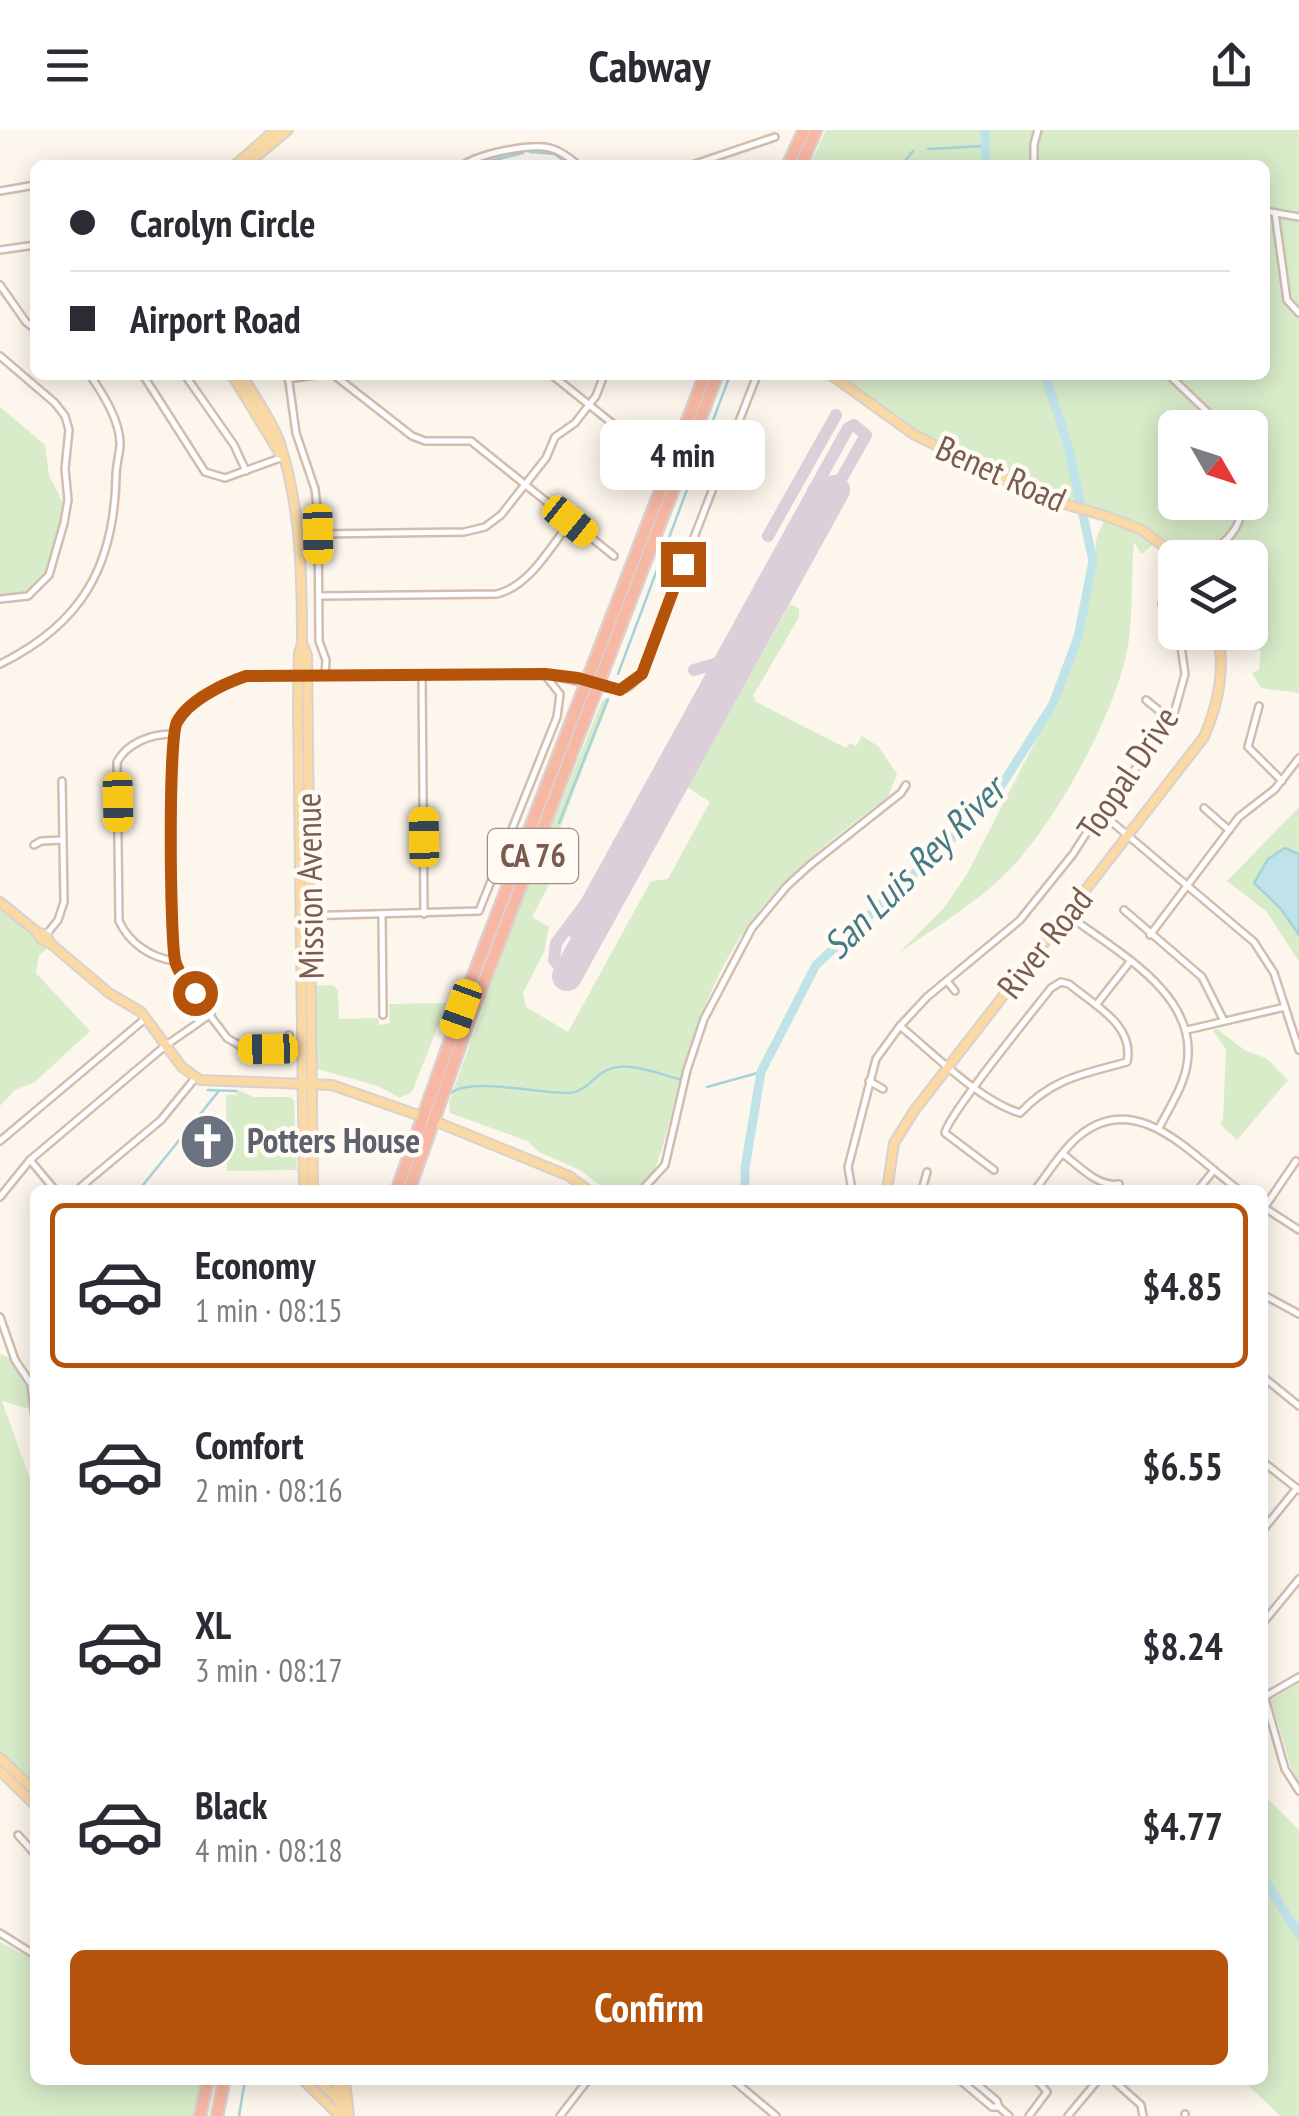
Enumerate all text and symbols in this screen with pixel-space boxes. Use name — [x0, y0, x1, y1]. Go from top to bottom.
text: Cabway — [589, 36, 710, 94]
icon: menu — [40, 38, 95, 93]
icon: share — [1204, 38, 1259, 93]
text: Carolyn Circle — [130, 198, 315, 247]
text: Airport Road — [130, 294, 301, 343]
north arrow — [1158, 410, 1268, 520]
map controls — [1158, 410, 1268, 650]
callout: 4 min — [600, 419, 766, 489]
street label: Benet Road — [929, 424, 1074, 522]
text: 4 min — [650, 434, 715, 476]
car — [537, 490, 603, 552]
car — [302, 504, 334, 564]
button: layers — [1158, 540, 1268, 650]
route end — [661, 542, 706, 587]
street label: Toopal Drive — [1066, 697, 1188, 848]
water label: San Luis Rey River — [812, 762, 1017, 968]
car — [102, 772, 134, 832]
street label: Mission Avenue — [284, 792, 334, 980]
car — [408, 807, 440, 867]
road number: CA 76 — [488, 829, 578, 883]
street label: River Road — [986, 877, 1102, 1007]
route start — [173, 971, 218, 1016]
car — [437, 976, 485, 1042]
car — [238, 1033, 298, 1065]
church icon: Potters House — [178, 1111, 238, 1171]
place label: Potters House — [247, 1117, 420, 1163]
text: Economy — [195, 1240, 315, 1289]
icon: car — [75, 1241, 165, 1331]
text: $4.85 — [1142, 1261, 1223, 1310]
text: 1 min · 08:15 — [195, 1289, 343, 1331]
text: Comfort — [195, 1420, 304, 1469]
icon: car — [75, 1421, 165, 1511]
text: $6.55 — [1142, 1441, 1223, 1490]
text: 2 min · 08:16 — [195, 1469, 343, 1511]
text: XL — [195, 1600, 231, 1649]
icon: car — [75, 1601, 165, 1691]
text: $8.24 — [1142, 1621, 1223, 1670]
text: 3 min · 08:17 — [195, 1649, 343, 1691]
text: Black — [195, 1780, 268, 1829]
icon: car — [75, 1781, 165, 1871]
text: $4.77 — [1142, 1801, 1223, 1850]
text: 4 min · 08:18 — [195, 1829, 343, 1871]
button: Confirm — [70, 1950, 1228, 2065]

